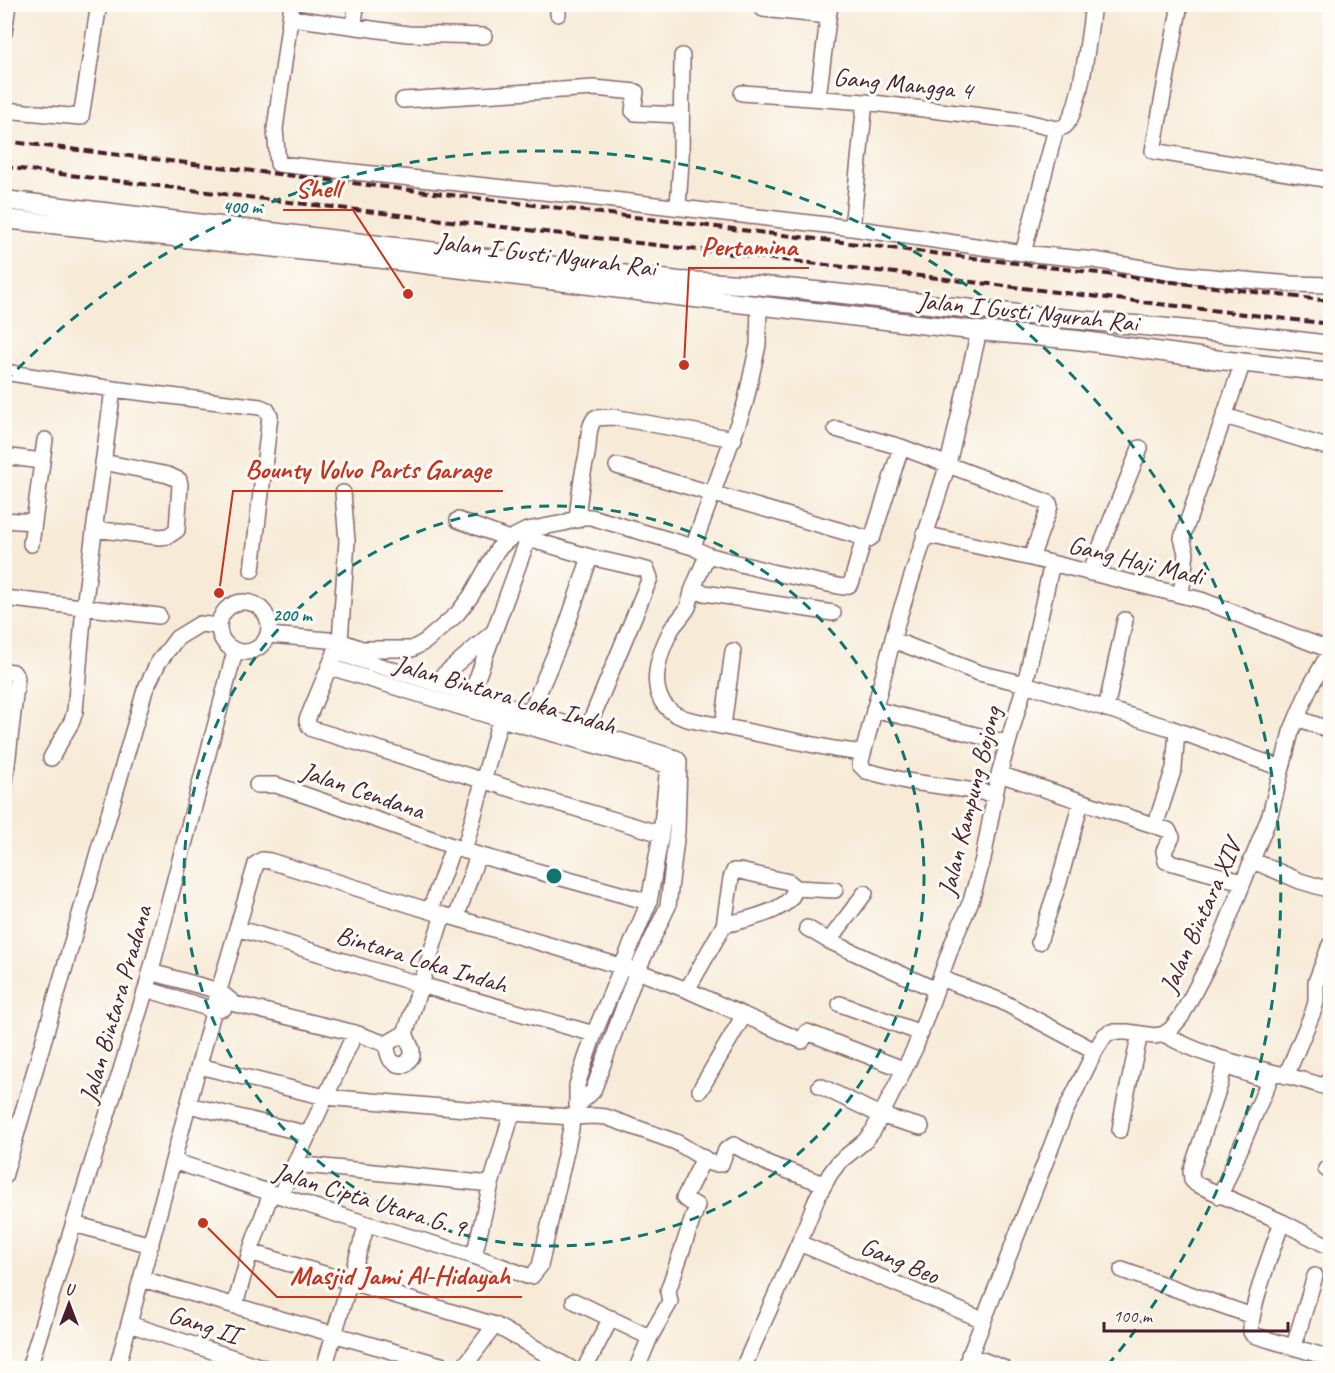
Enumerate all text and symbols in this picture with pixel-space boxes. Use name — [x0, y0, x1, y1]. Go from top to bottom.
street label: Gang Mangga 4 — [832, 60, 976, 107]
callout: Shell — [283, 165, 353, 210]
text: Shell — [295, 171, 346, 205]
text: 400 m — [223, 196, 263, 218]
callout: Pertamina — [689, 223, 809, 268]
street label: Jalan I Gusti Ngurah Rai — [432, 224, 661, 285]
text: Pertamina — [701, 229, 799, 263]
street label: Jalan I Gusti Ngurah Rai — [914, 283, 1143, 340]
callout: Bounty Volvo Parts Garage — [233, 446, 503, 491]
text: Bounty Volvo Parts Garage — [245, 452, 493, 486]
street label: Gang Haji Madi — [1065, 528, 1210, 594]
text: 200 m — [273, 604, 313, 626]
street label: Jalan Bintara Loka Indah — [388, 646, 621, 742]
street label: Jalan Kampung Bojong — [930, 701, 1009, 901]
street label: Jalan Cendana — [295, 753, 430, 827]
street label: Jalan Bintara XIV — [1151, 830, 1251, 1000]
centre of rings — [544, 866, 564, 886]
street label: Jalan Bintara Pradana — [71, 900, 160, 1108]
street label: Bintara Loka Indah — [332, 918, 513, 1002]
street label: Jalan Cipta Utara G. 9 — [268, 1154, 472, 1245]
street label: Gang Beo — [856, 1229, 946, 1292]
callout: Masjid Jami Al-Hidayah — [277, 1252, 522, 1297]
text: Masjid Jami Al-Hidayah — [290, 1258, 511, 1292]
north arrow — [39, 1274, 99, 1334]
text: U — [65, 1280, 76, 1300]
scale bar — [1104, 1295, 1288, 1333]
street label: Gang II — [164, 1298, 249, 1353]
text: 100 m — [1113, 1305, 1154, 1327]

